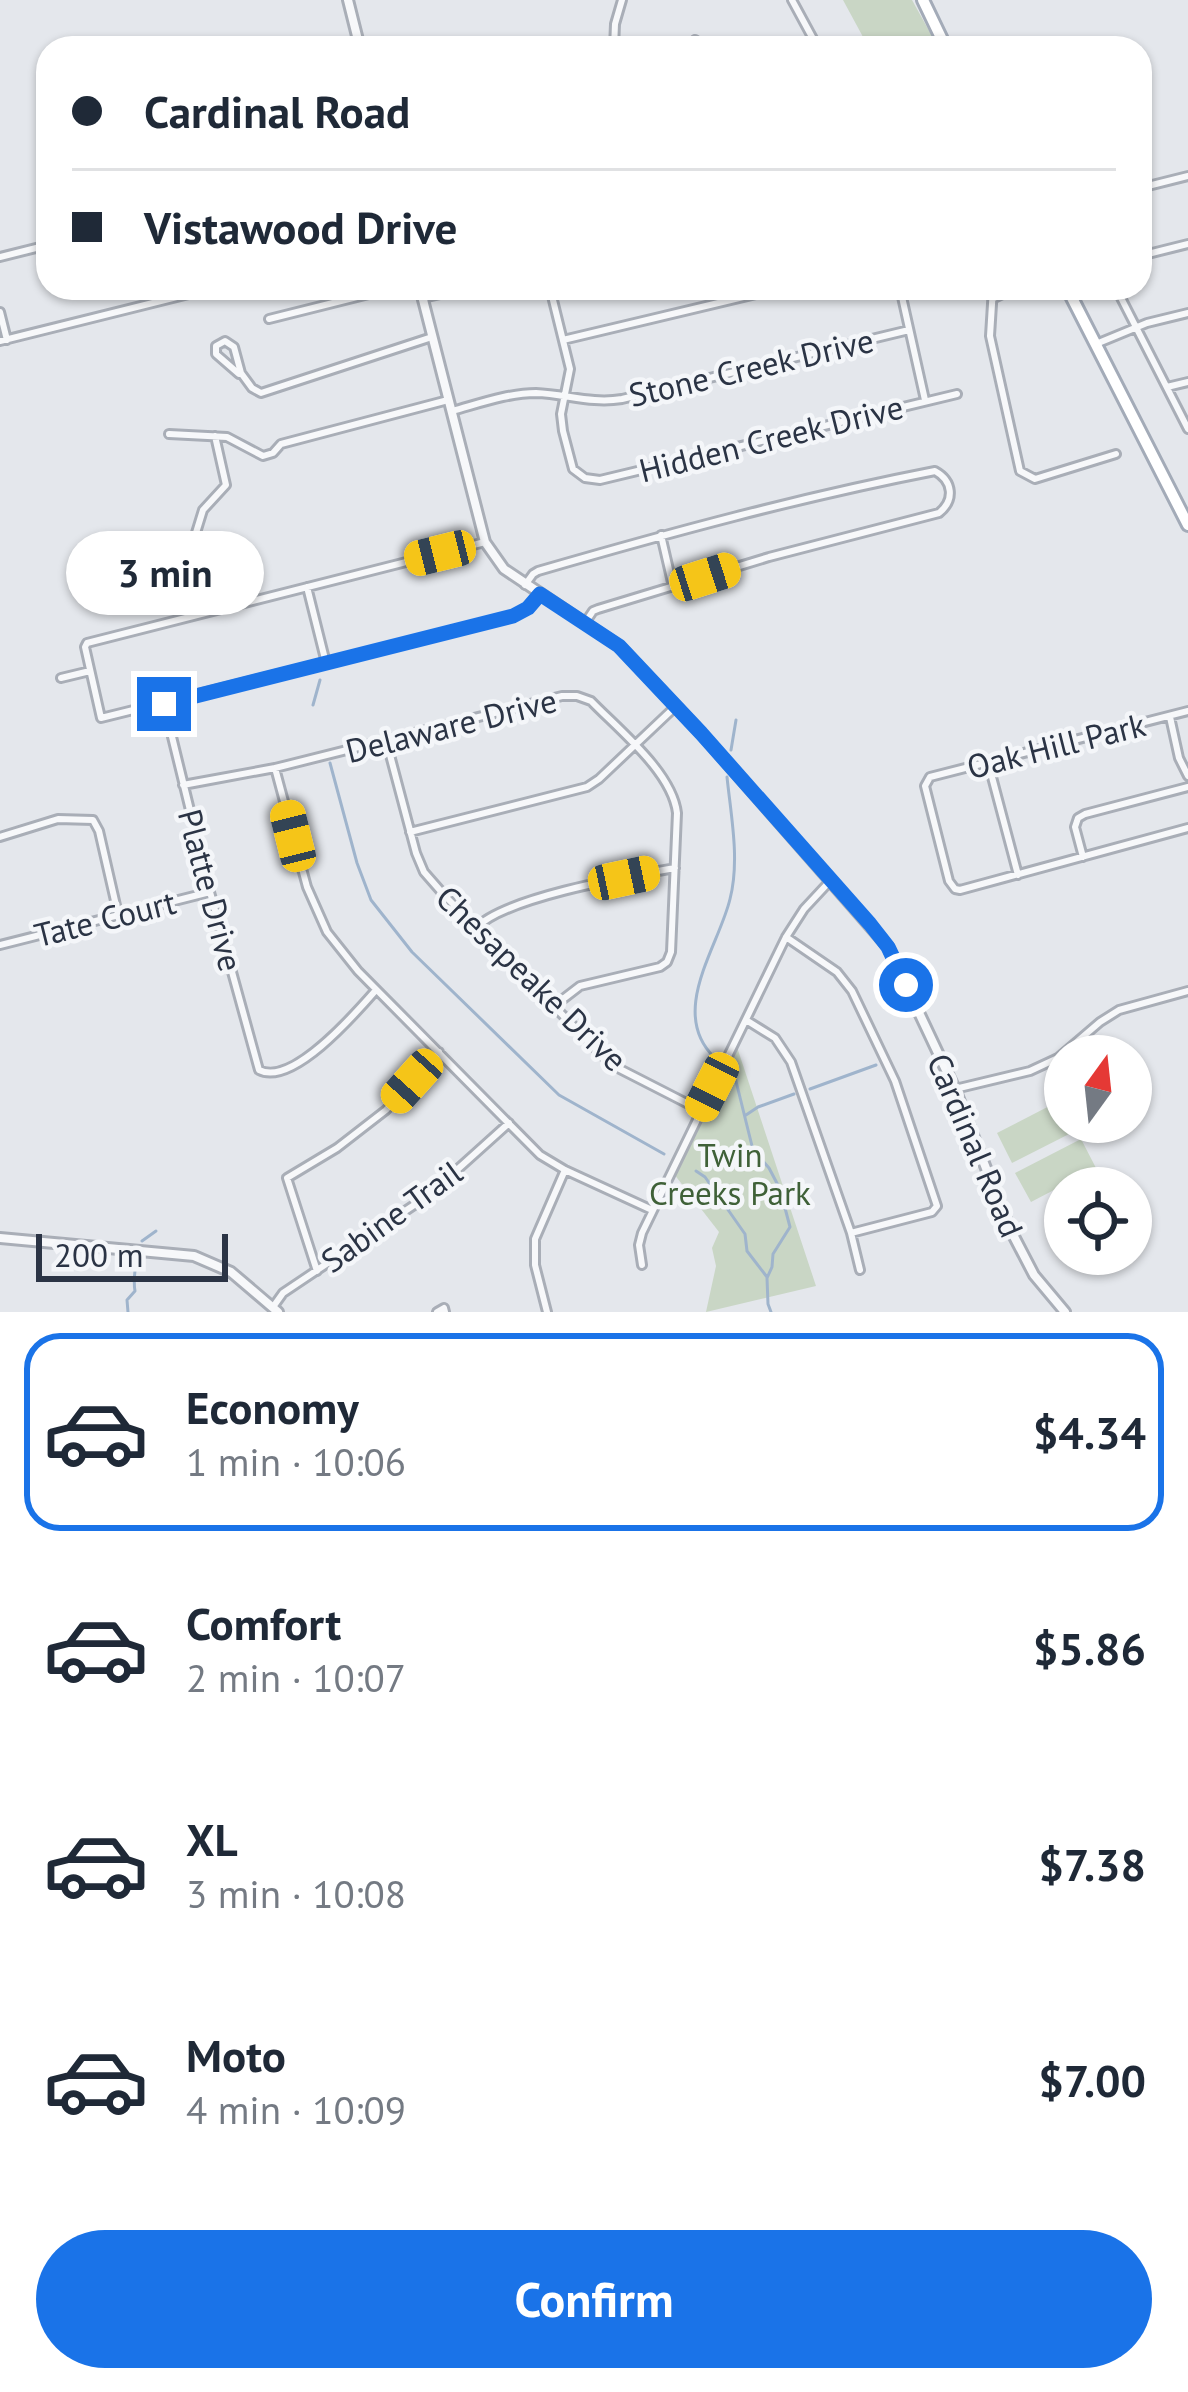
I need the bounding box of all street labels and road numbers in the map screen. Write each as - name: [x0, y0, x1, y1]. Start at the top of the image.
- street label: Stone Creek Drive: [624, 318, 878, 416]
- street label: Hidden Creek Drive: [635, 384, 907, 492]
- street label: Delaware Drive: [341, 678, 561, 772]
- street label: Oak Hill Park: [962, 702, 1150, 788]
- street label: Platte Drive: [169, 804, 253, 976]
- street label: Chesapeake Drive: [427, 876, 637, 1080]
- street label: Tate Court: [30, 880, 180, 956]
- street label: Cardinal Road: [918, 1047, 1034, 1243]
- street label: Sabine Trail: [312, 1150, 470, 1282]

